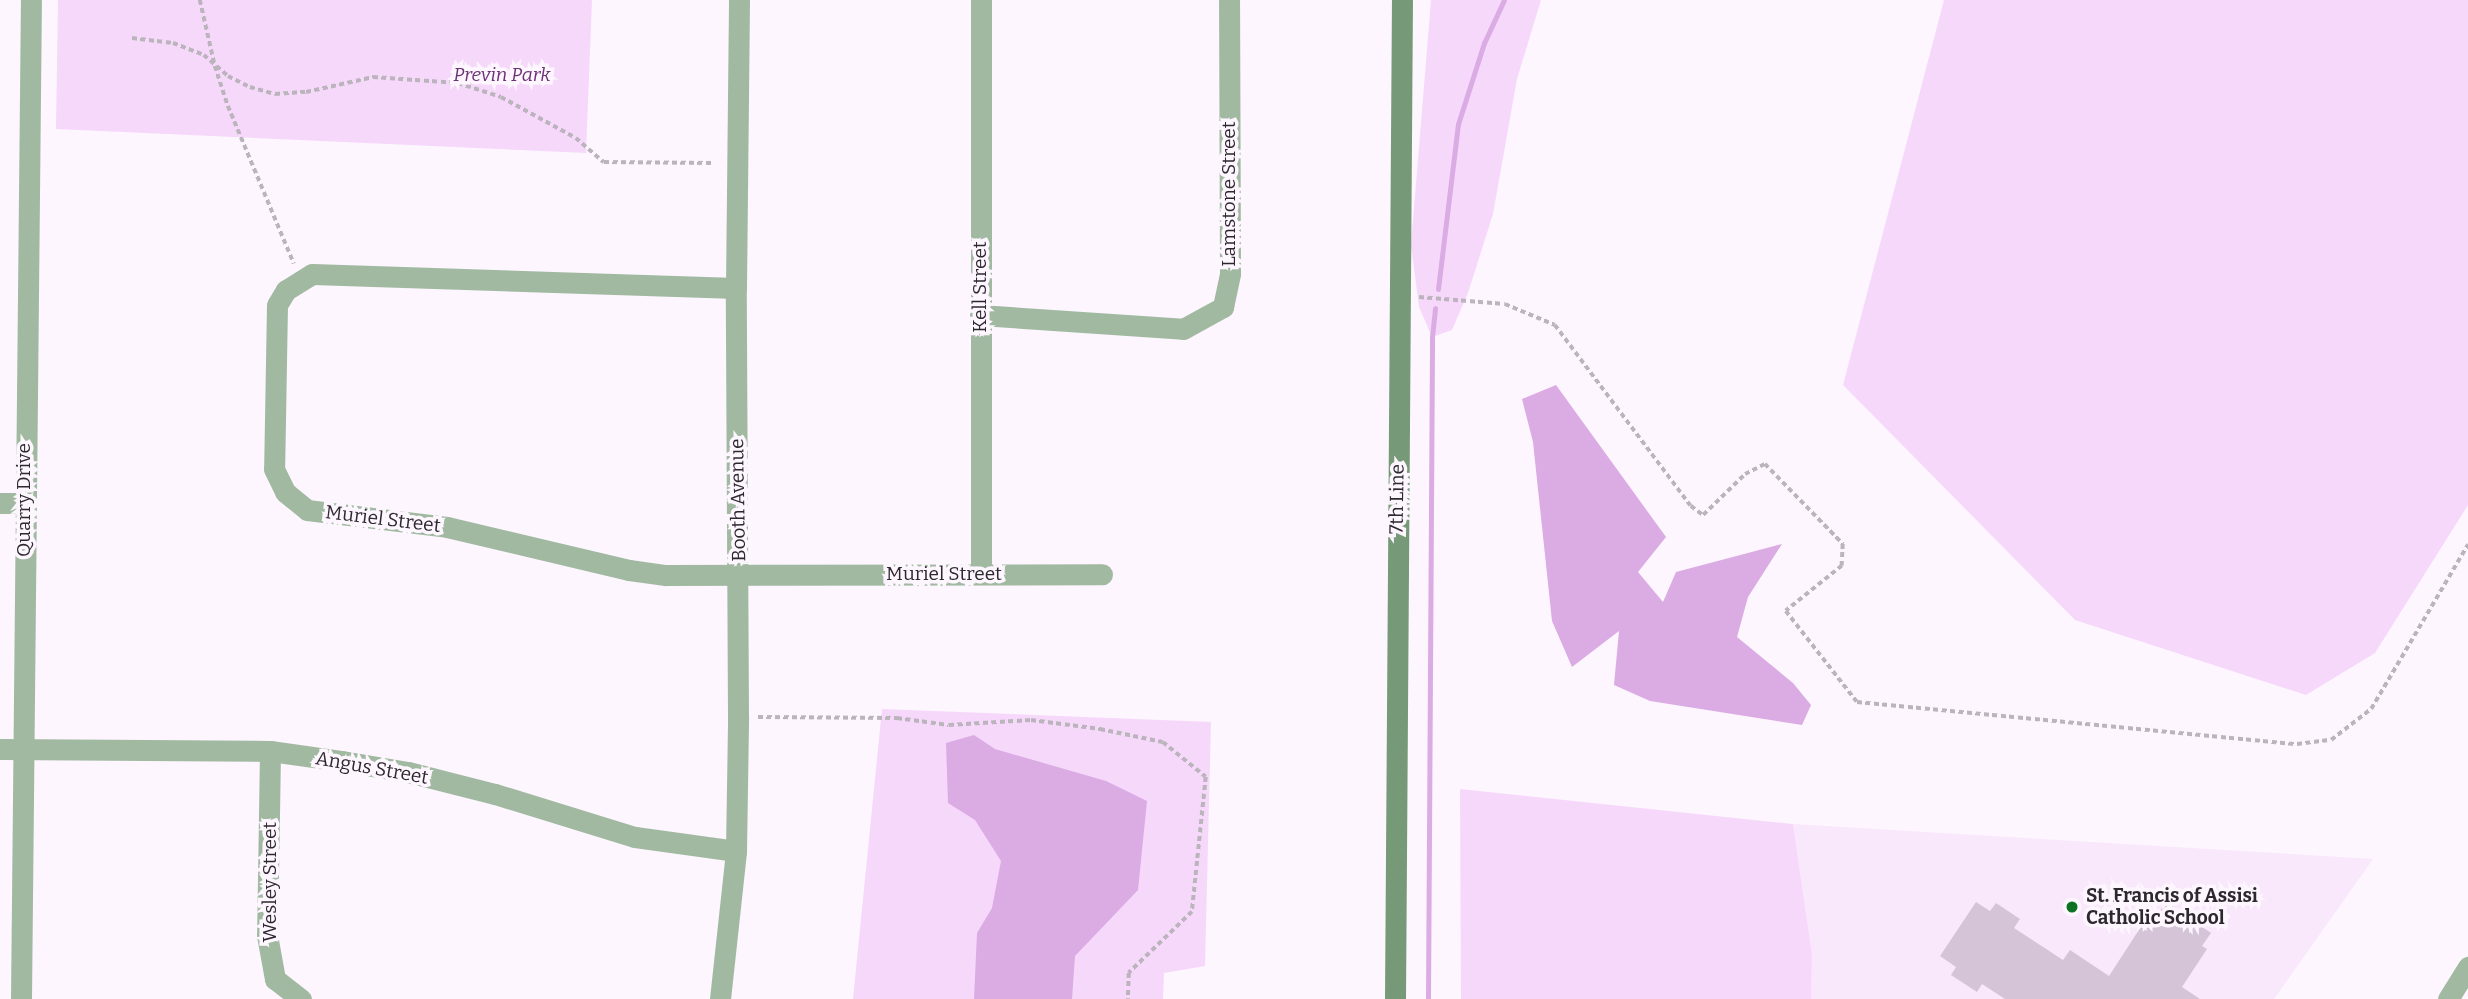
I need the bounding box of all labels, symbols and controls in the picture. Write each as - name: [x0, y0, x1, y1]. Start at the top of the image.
- park label: Previn Park: [453, 64, 551, 86]
- street label: Lamstone Street: [1218, 121, 1240, 267]
- street label: Kell Street: [969, 241, 991, 333]
- street label: Booth Avenue: [726, 438, 750, 562]
- street label: Quarry Drive: [13, 443, 35, 557]
- street label: 7th Line: [1385, 464, 1409, 534]
- street label: Muriel Street: [324, 501, 442, 537]
- street label: Muriel Street: [886, 563, 1002, 585]
- street label: Angus Street: [314, 747, 430, 789]
- street label: Wesley Street: [259, 822, 281, 942]
- place label: St. Francis of Assisi Catholic School: [2086, 885, 2258, 929]
- marker: St. Francis of Assisi Catholic School: [2064, 899, 2080, 915]

